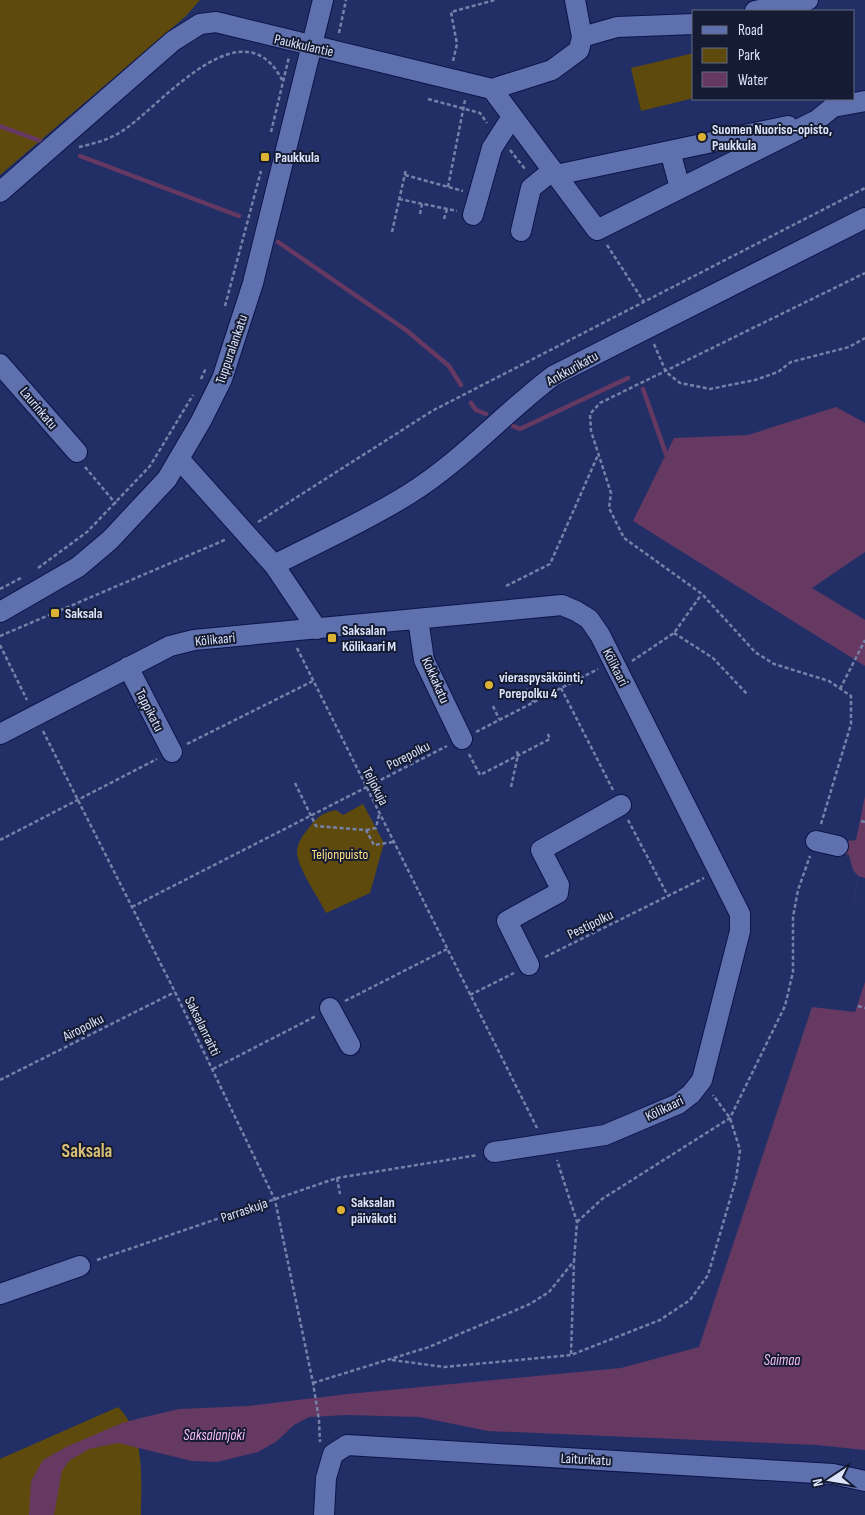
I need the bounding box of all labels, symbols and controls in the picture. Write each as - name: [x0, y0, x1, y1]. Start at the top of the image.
- legend: [692, 10, 855, 100]
- text: Road: [738, 21, 763, 40]
- street label: Paukkulantie: [273, 30, 335, 61]
- text: Park: [738, 46, 760, 65]
- text: Water: [738, 71, 769, 90]
- place label: Suomen Nuoriso-opisto, Paukkula: [712, 121, 832, 154]
- marker: Suomen Nuoriso-opisto, Paukkula: [696, 131, 708, 143]
- place label: Paukkula: [275, 149, 320, 166]
- marker: Paukkula: [259, 151, 271, 163]
- street label: Tuppuralankatu: [212, 312, 251, 386]
- street label: Ankkurikatu: [543, 347, 601, 390]
- street label: Laurinkatu: [16, 384, 61, 433]
- place label: Saksala: [65, 605, 103, 622]
- marker: Saksala: [49, 607, 61, 619]
- place label: Saksalan Kölikaari M: [342, 622, 396, 655]
- street label: Kölikaari: [194, 629, 236, 650]
- marker: Saksalan Kölikaari M: [326, 632, 338, 644]
- street label: Kölikaari: [599, 645, 632, 689]
- street label: Kokkakatu: [418, 654, 453, 706]
- place label: vieraspysäköinti, Porepolku 4: [499, 669, 583, 702]
- marker: vieraspysäköinti, Porepolku 4: [483, 679, 495, 691]
- street label: Tappikatu: [132, 686, 167, 734]
- street label: Porepolku: [384, 737, 433, 774]
- street label: Teljokuja: [359, 764, 392, 808]
- park label: Teljonpuisto: [312, 846, 369, 863]
- street label: Pestipolku: [565, 906, 616, 943]
- street label: Saksalanraitti: [181, 994, 224, 1059]
- street label: Airopolku: [59, 1010, 107, 1045]
- street label: Kölikaari: [642, 1092, 686, 1125]
- district label: Saksala: [62, 1140, 112, 1163]
- place label: Saksalan päiväkoti: [351, 1194, 396, 1227]
- street label: Parraskuja: [218, 1195, 270, 1226]
- marker: Saksalan päiväkoti: [335, 1204, 347, 1216]
- water label: Saimaa: [764, 1351, 800, 1370]
- water label: Saksalanjoki: [183, 1426, 246, 1445]
- street label: Laiturikatu: [560, 1450, 612, 1469]
- north arrow: [805, 1455, 855, 1505]
- text: N: [809, 1477, 827, 1488]

